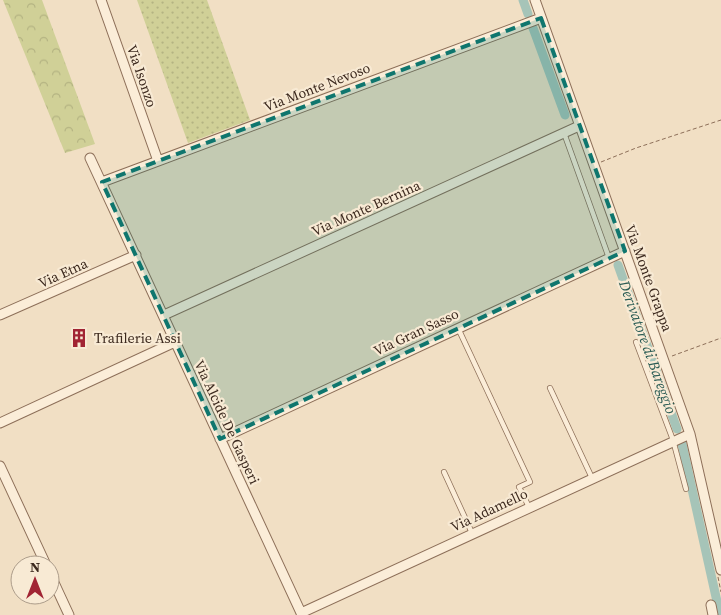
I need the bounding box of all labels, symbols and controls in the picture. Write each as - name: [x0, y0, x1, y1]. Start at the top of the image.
- street label: Via Isonzo: [122, 42, 162, 110]
- street label: Via Monte Nevoso: [261, 57, 373, 116]
- street label: Via Monte Bernina: [308, 175, 424, 241]
- street label: Via Monte Grappa: [620, 222, 678, 335]
- street label: Via Etna: [35, 253, 92, 293]
- water label: Derivatore di Bareggio: [614, 276, 682, 417]
- street label: Via Gran Sasso: [370, 303, 462, 360]
- building icon: Trafilerie Assi: [68, 327, 90, 349]
- place label: Trafilerie Assi: [94, 328, 181, 348]
- street label: Via Alcide De Gasperi: [189, 357, 265, 487]
- street label: Via Adamello: [447, 483, 531, 537]
- north arrow: [10, 555, 60, 605]
- text: N: [30, 557, 40, 577]

